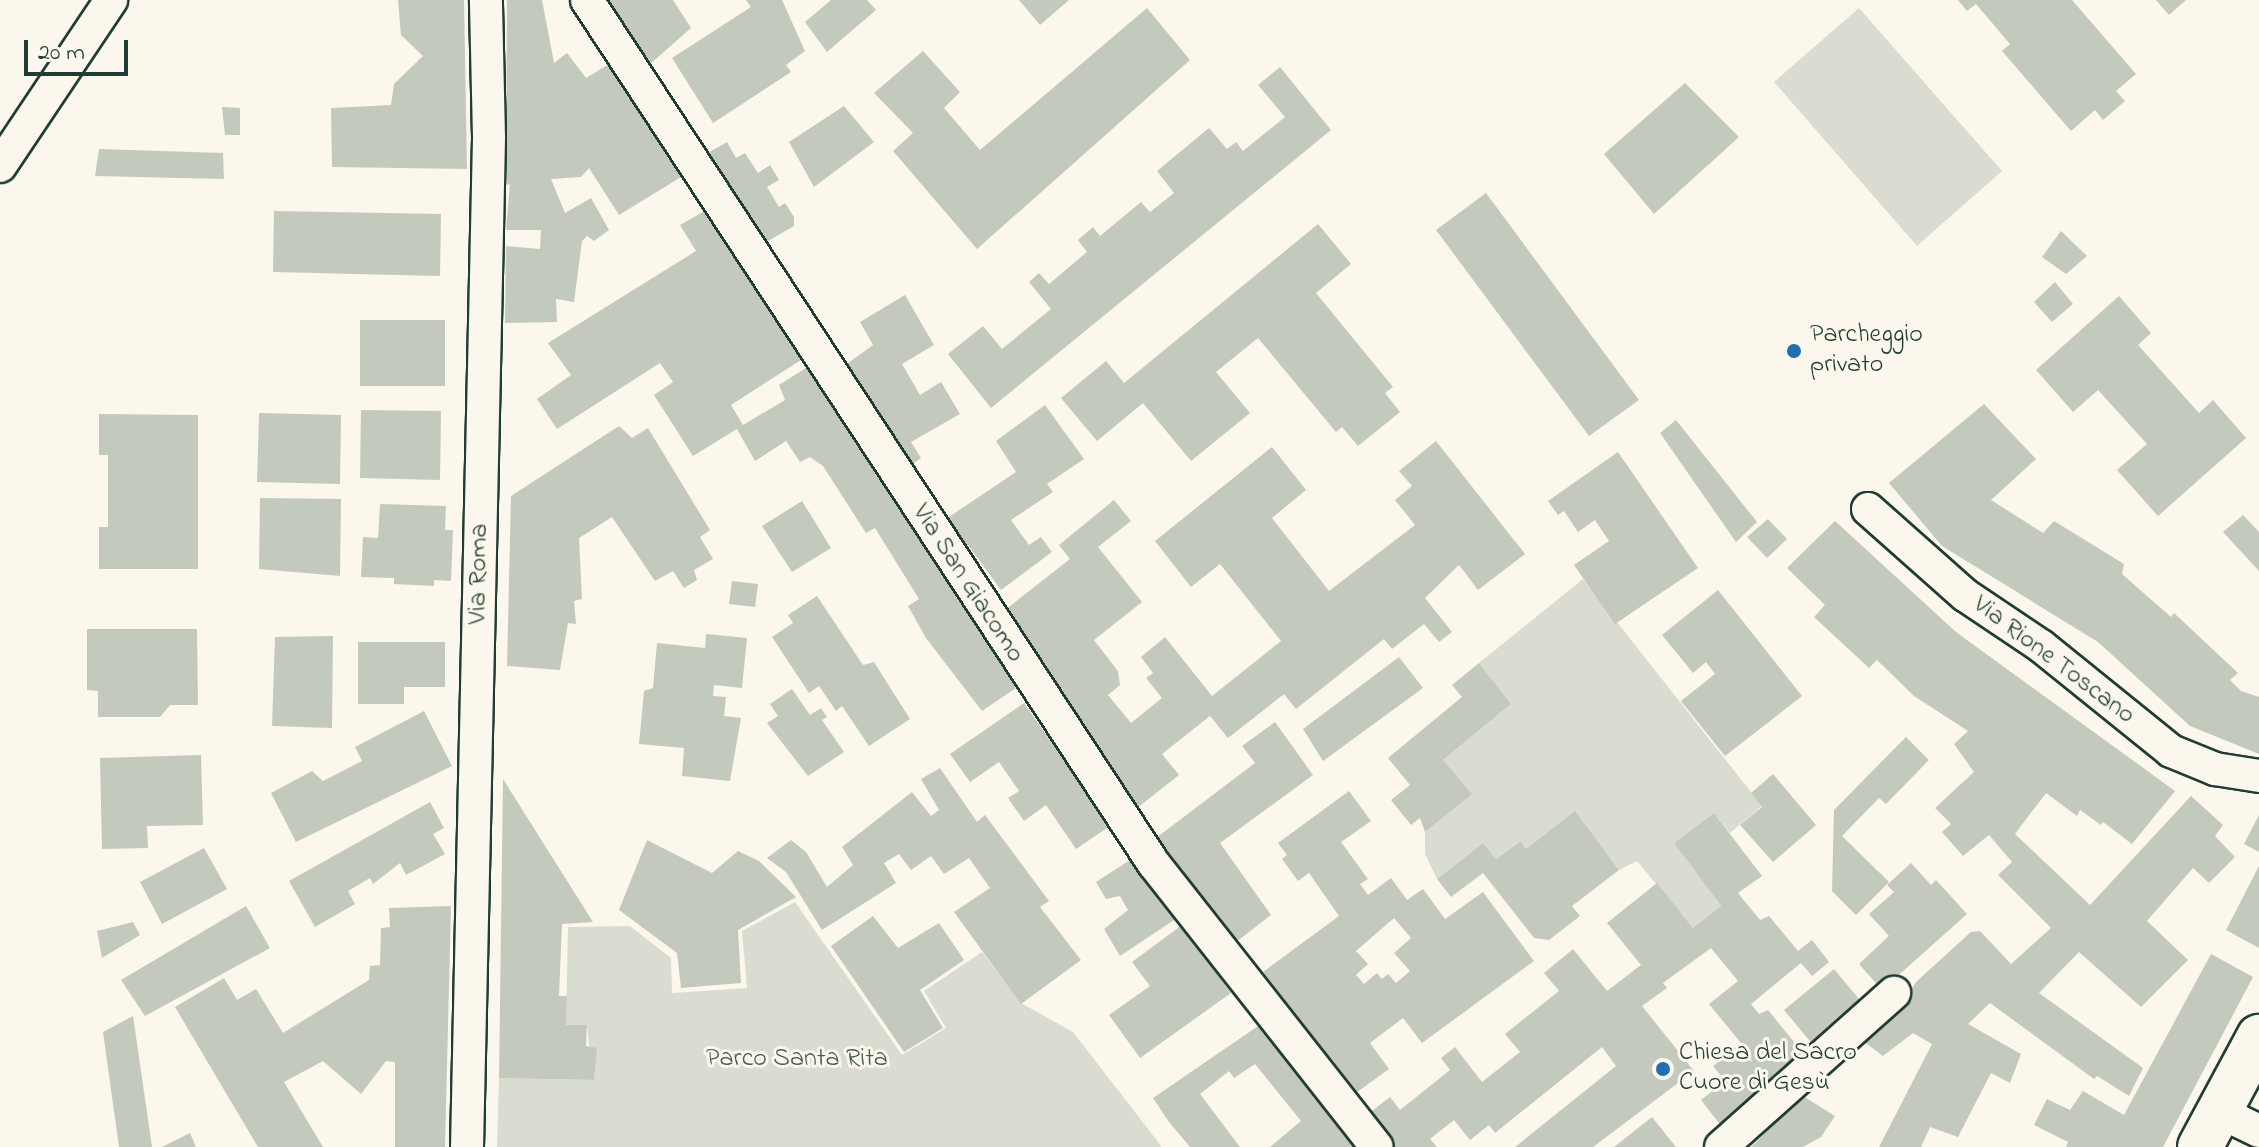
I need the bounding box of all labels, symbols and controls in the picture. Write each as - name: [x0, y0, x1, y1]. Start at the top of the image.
- scale bar: [28, 24, 132, 74]
- text: 20 m: [38, 36, 85, 71]
- place label: Parcheggio privato: [1810, 320, 1923, 382]
- marker: Parcheggio privato: [1785, 342, 1803, 360]
- street label: Via San Giacomo: [904, 499, 1030, 669]
- street label: Via Roma: [464, 523, 496, 625]
- street label: Via Rione Toscano: [1966, 590, 2140, 732]
- place label: Chiesa del Sacro Cuore di Gesù: [1679, 1038, 1857, 1100]
- park label: Parco Santa Rita: [706, 1044, 888, 1076]
- marker: Chiesa del Sacro Cuore di Gesù: [1654, 1060, 1672, 1078]

